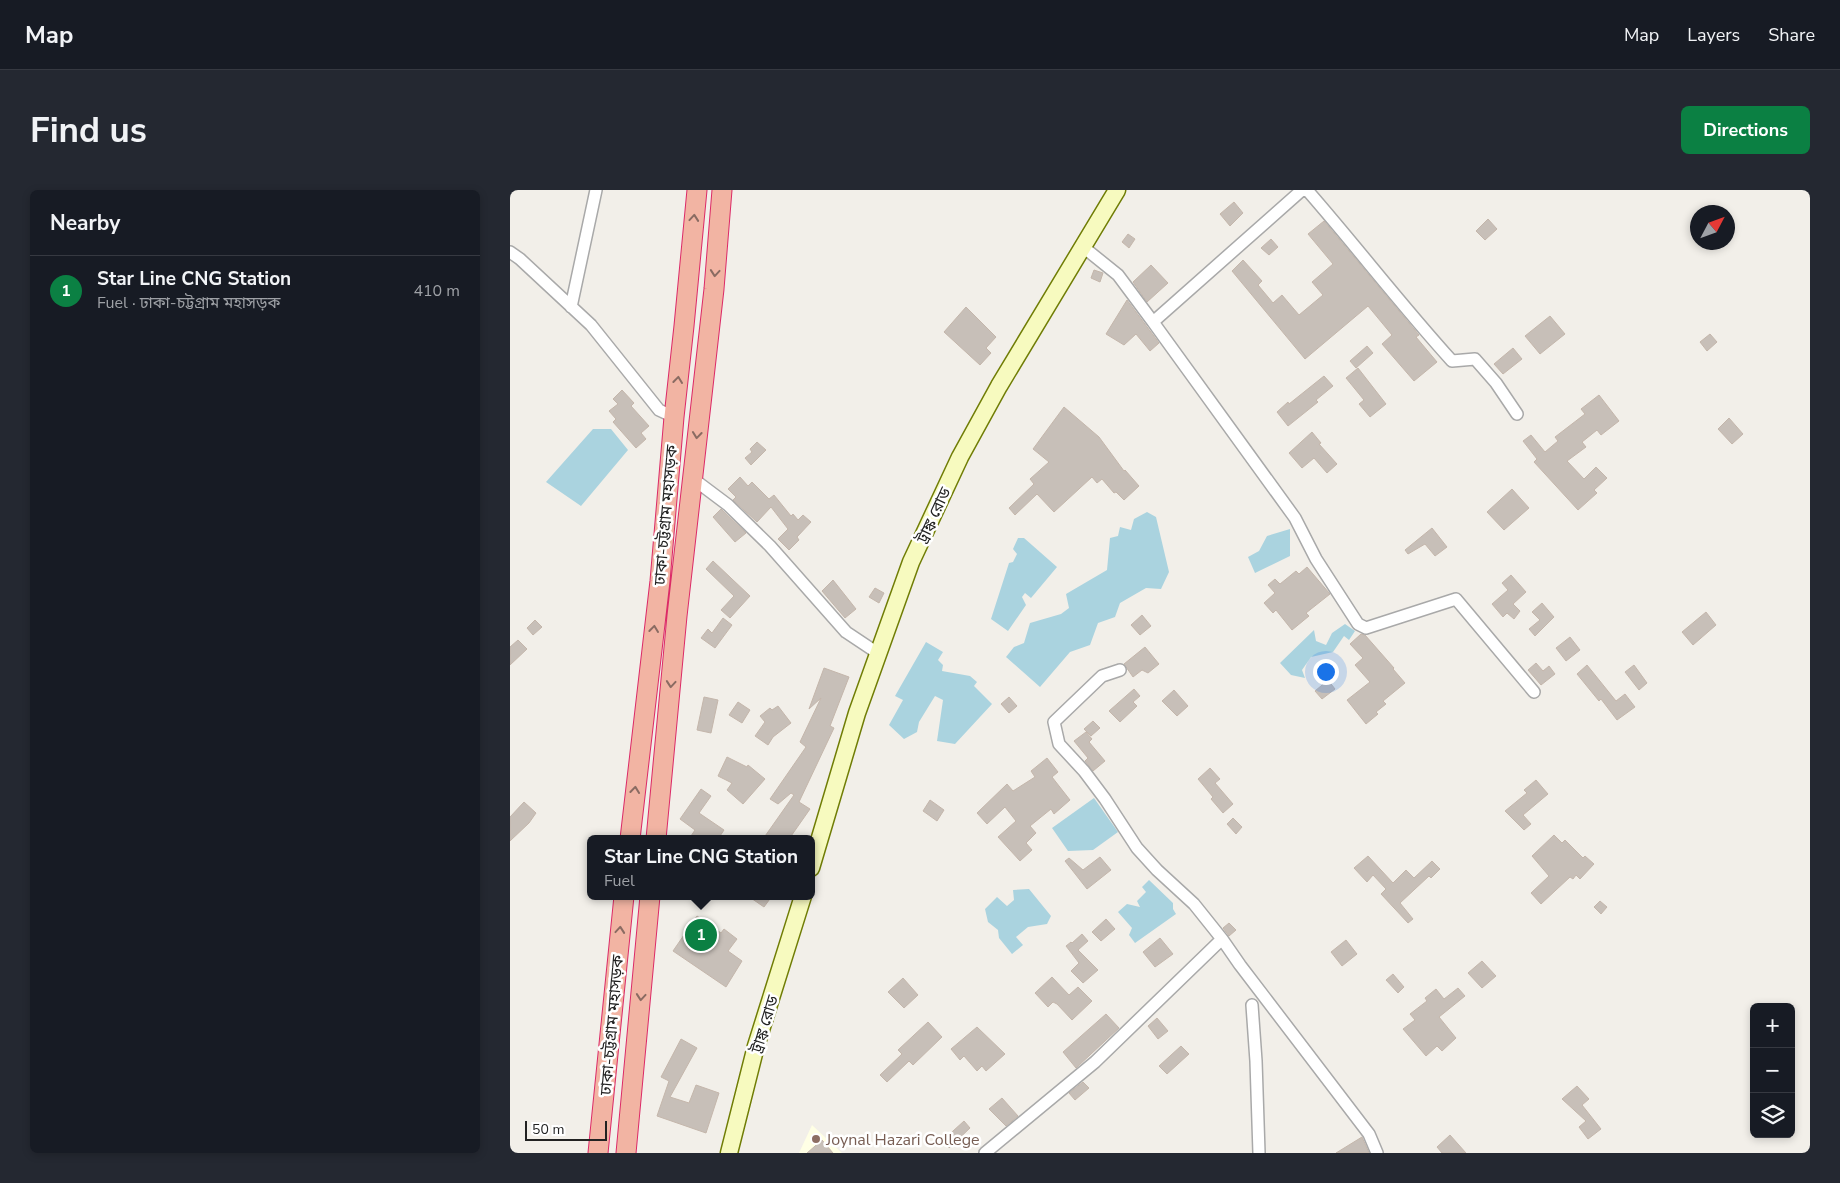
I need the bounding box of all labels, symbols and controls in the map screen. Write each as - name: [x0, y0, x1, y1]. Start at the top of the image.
- text: Map: [25, 19, 73, 51]
- text: Map: [1624, 23, 1659, 47]
- text: Layers: [1687, 23, 1740, 47]
- text: Share: [1768, 23, 1815, 47]
- button: Directions: [1681, 106, 1810, 154]
- text: Find us: [30, 107, 147, 154]
- north arrow: [1690, 205, 1735, 250]
- text: Nearby: [50, 209, 120, 237]
- one-way arrow: [688, 214, 699, 222]
- text: Star Line CNG Station: [97, 266, 291, 292]
- one-way arrow: [709, 270, 720, 278]
- text: 1: [61, 280, 71, 302]
- text: 410 m: [413, 280, 460, 302]
- text: Fuel · ঢাকা-চট্টগ্রাম মহাসড়ক: [97, 292, 280, 314]
- one-way arrow: [672, 376, 683, 384]
- one-way arrow: [692, 431, 703, 439]
- street label: ঢাকা-চট্টগ্রাম মহাসড়ক: [649, 443, 683, 587]
- street label: ট্রাঙ্ক রোড: [911, 483, 957, 548]
- one-way arrow: [648, 625, 659, 633]
- your location: [1313, 659, 1339, 685]
- one-way arrow: [666, 680, 677, 688]
- one-way arrow: [629, 786, 640, 794]
- popup: [587, 835, 815, 900]
- text: Star Line CNG Station: [604, 844, 798, 870]
- text: Fuel: [604, 870, 635, 892]
- pin: 1: [685, 916, 717, 954]
- one-way arrow: [614, 926, 625, 934]
- street label: ঢাকা-চট্টগ্রাম মহাসড়ক: [595, 953, 629, 1097]
- street label: ট্রাঙ্ক রোড: [745, 992, 784, 1057]
- one-way arrow: [636, 993, 647, 1001]
- map controls: [1750, 1003, 1795, 1138]
- button: +: [1750, 1003, 1795, 1048]
- button: −: [1750, 1048, 1795, 1093]
- button: layers: [1750, 1093, 1795, 1138]
- scale bar: [525, 1118, 608, 1141]
- text: 50 m: [532, 1120, 564, 1139]
- place label: Joynal Hazari College: [825, 1129, 980, 1151]
- marker: Joynal Hazari College: [810, 1133, 822, 1145]

